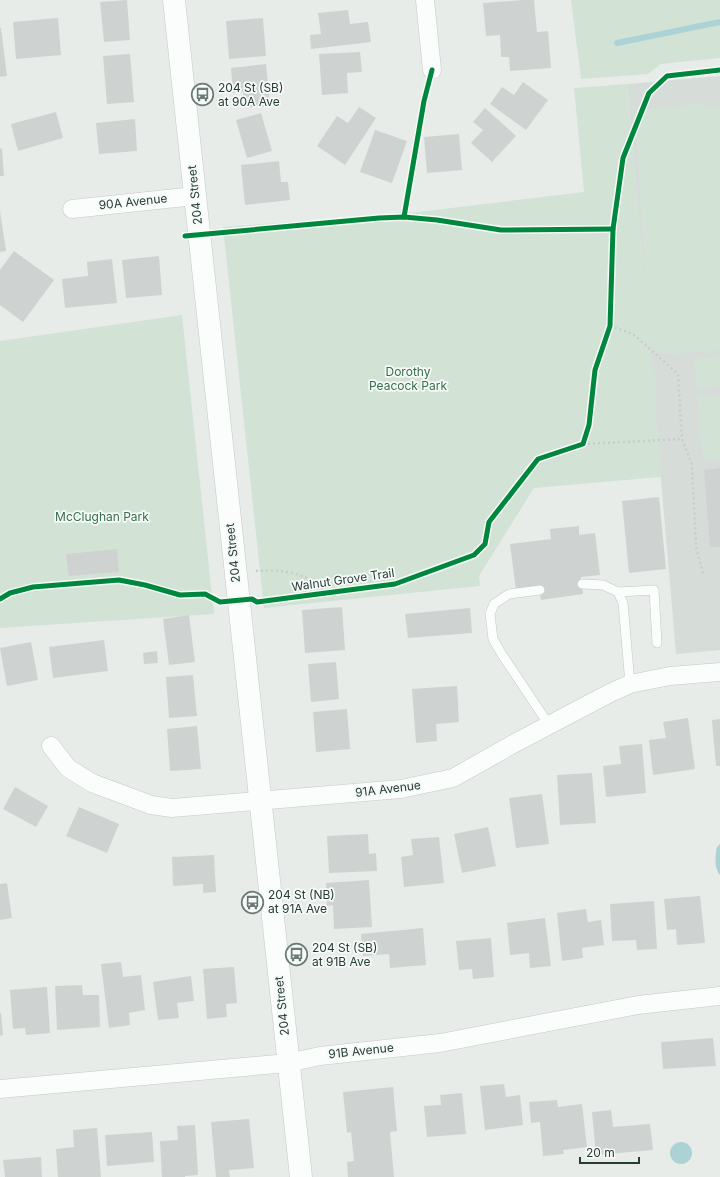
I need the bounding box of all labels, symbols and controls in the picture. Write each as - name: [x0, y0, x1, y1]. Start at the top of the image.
- place label: 204 St (SB) at 90A Ave: [218, 80, 283, 109]
- bus stop icon: 204 St (SB) at 90A Ave: [189, 82, 215, 108]
- street label: 204 Street: [184, 164, 205, 226]
- street label: 90A Avenue: [98, 190, 168, 213]
- park label: Dorothy Peacock Park: [369, 364, 447, 393]
- park label: McClughan Park: [55, 509, 149, 524]
- street label: 204 Street: [222, 522, 243, 584]
- street label: Walnut Grove Trail: [291, 565, 395, 594]
- street label: 91A Avenue: [354, 777, 422, 800]
- place label: 204 St (NB) at 91A Ave: [268, 887, 335, 916]
- bus stop icon: 204 St (NB) at 91A Ave: [240, 889, 266, 915]
- place label: 204 St (SB) at 91B Ave: [312, 940, 377, 969]
- bus stop icon: 204 St (SB) at 91B Ave: [283, 942, 309, 968]
- street label: 204 Street: [271, 975, 292, 1037]
- street label: 91B Avenue: [327, 1040, 394, 1061]
- scale bar: [580, 1139, 639, 1165]
- text: 20 m: [586, 1145, 615, 1160]

